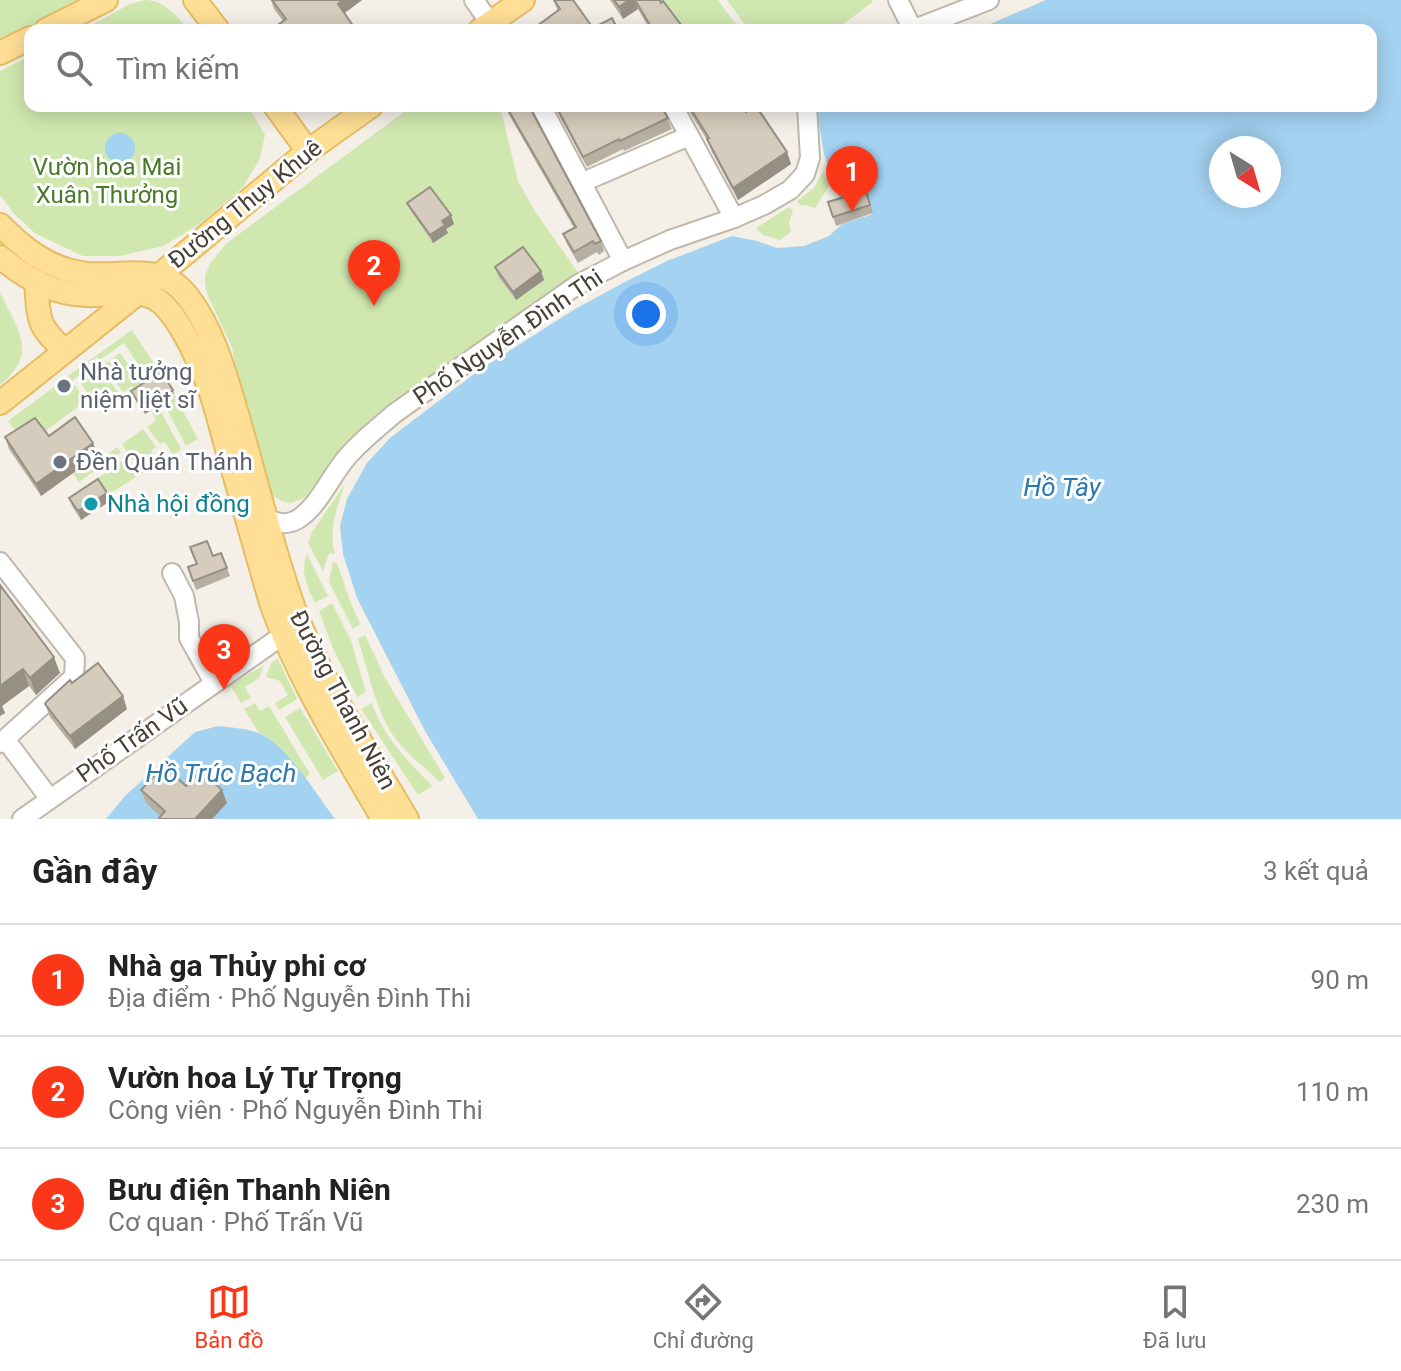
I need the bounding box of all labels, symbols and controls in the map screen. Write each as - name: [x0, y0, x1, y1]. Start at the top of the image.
- search box: [24, 24, 1377, 112]
- icon: search: [52, 46, 96, 90]
- text: Tìm kiếm: [116, 51, 240, 86]
- street label: Đường Thụy Khuê: [163, 134, 327, 274]
- north arrow: [1209, 136, 1281, 208]
- pin: 1: [826, 146, 878, 212]
- park label: Vườn hoa Mai Xuân Thưởng: [33, 153, 181, 209]
- pin: 2: [348, 240, 400, 306]
- street label: Phố Nguyễn Đình Thi: [408, 263, 608, 411]
- your location: [626, 294, 666, 334]
- place label: Nhà tưởng niệm liệt sĩ: [80, 358, 197, 414]
- marker: Nhà tưởng niệm liệt sĩ: [55, 377, 73, 395]
- place label: Đền Quán Thánh: [76, 448, 253, 476]
- marker: Đền Quán Thánh: [51, 453, 69, 471]
- water label: Hồ Tây: [1023, 472, 1102, 502]
- place label: Nhà hội đồng: [107, 490, 250, 518]
- marker: Nhà hội đồng: [82, 495, 100, 513]
- street label: Đường Thanh Niên: [284, 606, 402, 794]
- pin: 3: [198, 624, 250, 690]
- street label: Phố Trấn Vũ: [71, 692, 193, 788]
- water label: Hồ Trúc Bạch: [146, 758, 296, 788]
- text: Gần đây: [32, 851, 157, 891]
- text: 3 kết quả: [1263, 856, 1369, 886]
- text: Nhà ga Thủy phi cơ: [108, 948, 366, 983]
- text: 1: [51, 965, 65, 995]
- text: 90 m: [1311, 965, 1369, 995]
- text: Địa điểm · Phố Nguyễn Đình Thi: [108, 983, 471, 1013]
- text: Vườn hoa Lý Tự Trọng: [108, 1060, 402, 1095]
- text: 2: [51, 1077, 65, 1107]
- text: 110 m: [1296, 1077, 1369, 1107]
- text: Công viên · Phố Nguyễn Đình Thi: [108, 1095, 483, 1125]
- text: Bưu điện Thanh Niên: [108, 1172, 391, 1207]
- text: 3: [51, 1189, 65, 1219]
- text: 230 m: [1296, 1189, 1369, 1219]
- text: Cơ quan · Phố Trấn Vũ: [108, 1207, 363, 1237]
- tab: Bản đồ: [195, 1280, 264, 1353]
- tab: Chỉ đường: [653, 1280, 754, 1353]
- tab: Đã lưu: [1143, 1280, 1206, 1353]

